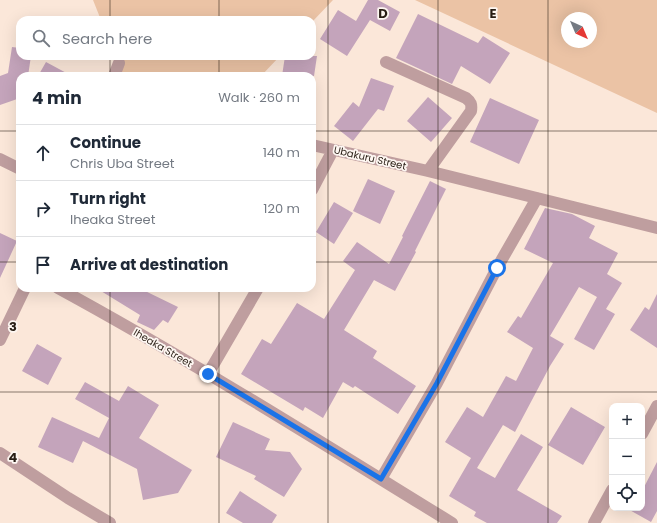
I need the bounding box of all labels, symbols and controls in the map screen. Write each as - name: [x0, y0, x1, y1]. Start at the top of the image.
- text: D: [378, 4, 388, 23]
- text: E: [489, 4, 497, 23]
- north arrow: [561, 12, 597, 48]
- search box: [16, 16, 316, 60]
- icon: search: [30, 27, 52, 49]
- text: Search here: [62, 28, 152, 49]
- text: 4 min: [32, 86, 82, 110]
- text: Walk · 260 m: [218, 88, 300, 107]
- text: Continue: [70, 132, 141, 153]
- icon: ahead: [32, 142, 54, 164]
- street label: Ubakuru Street: [332, 142, 408, 174]
- text: 140 m: [263, 143, 300, 162]
- text: Chris Uba Street: [70, 154, 175, 173]
- text: Turn right: [70, 188, 146, 209]
- icon: right: [32, 198, 54, 220]
- text: 120 m: [263, 199, 300, 218]
- text: Iheaka Street: [70, 210, 155, 229]
- icon: arrive: [32, 254, 54, 276]
- text: Arrive at destination: [70, 254, 228, 275]
- route start: [488, 259, 506, 277]
- text: 3: [9, 317, 17, 336]
- street label: Iheaka Street: [131, 325, 195, 371]
- route end: [199, 365, 217, 383]
- map controls: [609, 403, 645, 511]
- button: +: [609, 403, 645, 439]
- button: −: [609, 439, 645, 475]
- text: 4: [9, 448, 18, 467]
- button: locate: [609, 475, 645, 511]

